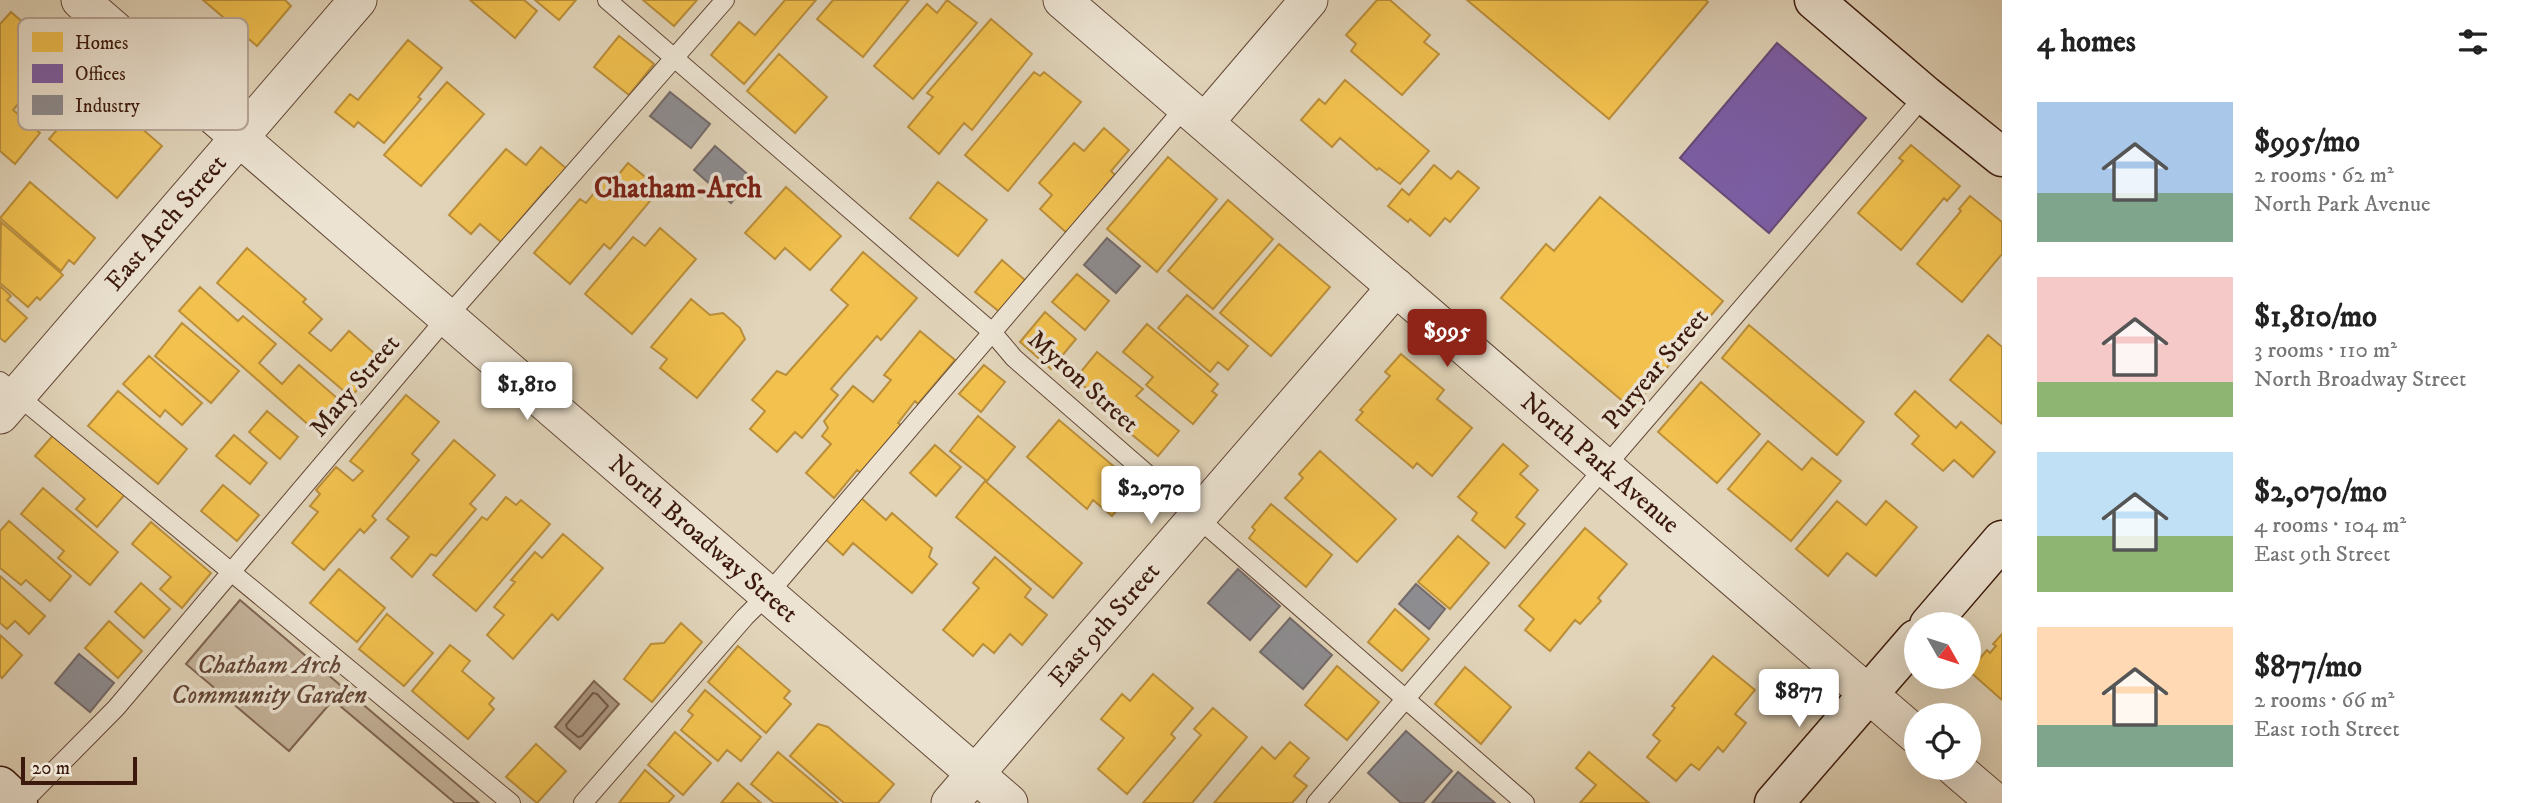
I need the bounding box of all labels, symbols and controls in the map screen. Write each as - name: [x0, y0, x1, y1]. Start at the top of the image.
- legend: [18, 18, 248, 130]
- icon: filters: [2454, 23, 2492, 61]
- text: 4 homes: [2037, 24, 2136, 61]
- text: Homes: [75, 32, 128, 55]
- text: Offices: [75, 63, 126, 86]
- text: Industry: [75, 95, 141, 118]
- text: $995/mo: [2254, 124, 2360, 161]
- icon: home: [2093, 130, 2177, 214]
- street label: East Arch Street: [98, 147, 234, 298]
- text: 2 rooms · 62 m²: [2254, 161, 2394, 190]
- district label: Chatham-Arch: [594, 171, 762, 206]
- text: North Park Avenue: [2254, 190, 2431, 219]
- text: $1,810/mo: [2254, 299, 2377, 336]
- street label: Puryear Street: [1596, 302, 1716, 436]
- icon: home: [2093, 305, 2177, 389]
- pin: $995: [1406, 310, 1488, 369]
- text: $995: [1424, 317, 1470, 346]
- street label: Myron Street: [1020, 323, 1146, 441]
- street label: Mary Street: [303, 328, 407, 444]
- text: 3 rooms · 110 m²: [2254, 336, 2397, 365]
- pin: $1,810: [470, 362, 584, 422]
- text: North Broadway Street: [2254, 365, 2466, 394]
- text: $1,810: [497, 370, 557, 399]
- street label: North Park Avenue: [1514, 385, 1687, 541]
- street label: North Broadway Street: [602, 448, 805, 630]
- pin: $2,070: [1094, 466, 1208, 526]
- text: $2,070: [1117, 474, 1185, 503]
- text: $2,070/mo: [2254, 474, 2387, 511]
- icon: home: [2093, 480, 2177, 564]
- text: 4 rooms · 104 m²: [2254, 511, 2406, 540]
- text: East 9th Street: [2254, 540, 2390, 569]
- street label: East 9th Street: [1041, 555, 1167, 694]
- north arrow: [1904, 612, 1981, 690]
- map controls: [1904, 612, 1981, 780]
- park label: Chatham Arch Community Garden: [171, 649, 367, 712]
- text: $877/mo: [2254, 649, 2362, 686]
- icon: home: [2093, 655, 2177, 739]
- pin: $877: [1758, 670, 1840, 729]
- text: $877: [1775, 677, 1823, 706]
- text: 2 rooms · 66 m²: [2254, 686, 2394, 715]
- button: locate: [1904, 703, 1981, 780]
- text: East 10th Street: [2254, 715, 2400, 744]
- scale bar: [21, 754, 136, 786]
- text: 20 m: [32, 757, 70, 780]

